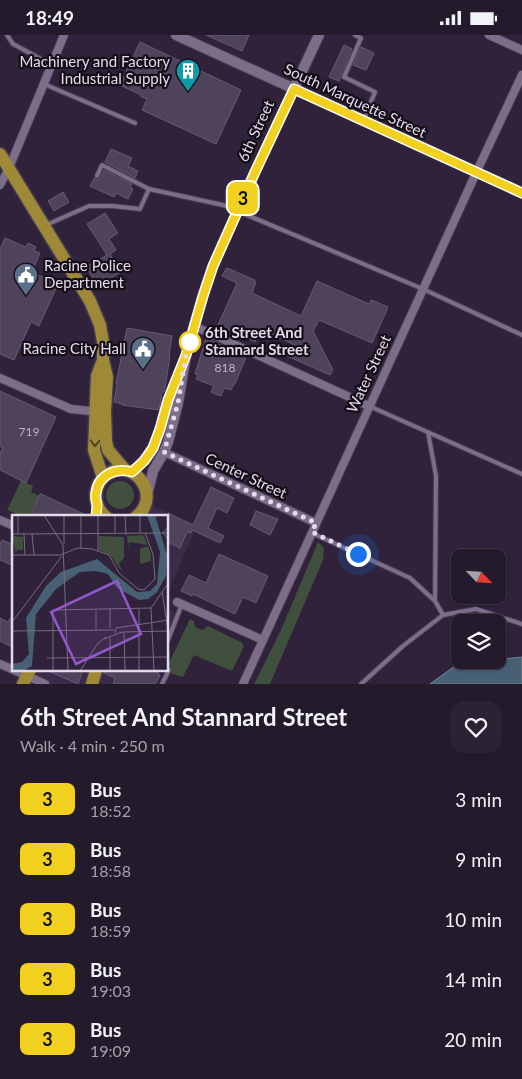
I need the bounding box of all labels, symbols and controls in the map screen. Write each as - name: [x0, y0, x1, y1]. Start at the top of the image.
- text: 18:49: [25, 6, 74, 29]
- place label: Machinery and Factory Industrial Supply: [20, 52, 170, 87]
- building icon: Machinery and Factory Industrial Supply: [175, 58, 201, 92]
- street label: South Marquette Street: [281, 59, 430, 141]
- street label: 6th Street: [233, 96, 277, 164]
- line badge: 3: [227, 182, 259, 214]
- text: 3: [238, 187, 248, 209]
- place label: Racine Police Department: [44, 256, 131, 291]
- public building icon: Racine Police Department: [13, 262, 39, 296]
- place label: 6th Street And Stannard Street: [205, 323, 309, 358]
- marker: 6th Street And Stannard Street: [179, 331, 201, 353]
- street label: Water Street: [342, 331, 394, 415]
- public building icon: Racine City Hall: [130, 336, 156, 370]
- place label: Racine City Hall: [22, 339, 126, 357]
- house number: 818: [215, 360, 235, 375]
- house number: 719: [19, 424, 39, 439]
- one-way arrow: [90, 440, 100, 447]
- street label: Center Street: [203, 448, 291, 502]
- inset map: [12, 515, 169, 671]
- your location: [346, 542, 371, 567]
- north arrow: [451, 549, 506, 604]
- map controls: [451, 549, 506, 669]
- button: layers: [451, 614, 506, 669]
- button: heart: [450, 701, 502, 753]
- text: 6th Street And Stannard Street: [20, 702, 347, 731]
- text: Walk · 4 min · 250 m: [20, 736, 165, 755]
- text: Bus: [90, 778, 121, 801]
- text: 3: [42, 788, 53, 810]
- text: 3 min: [455, 788, 502, 811]
- text: 18:52: [90, 801, 131, 820]
- text: Bus: [90, 838, 121, 861]
- text: 3: [42, 848, 53, 870]
- text: 9 min: [455, 848, 502, 871]
- text: 18:58: [90, 861, 131, 880]
- text: Bus: [90, 898, 121, 921]
- text: 3: [42, 908, 53, 930]
- text: 10 min: [444, 908, 502, 931]
- text: 18:59: [90, 921, 131, 940]
- text: Bus: [90, 958, 121, 981]
- text: 3: [42, 968, 53, 990]
- text: 14 min: [444, 968, 502, 991]
- text: 19:03: [90, 981, 131, 1000]
- text: Bus: [90, 1018, 121, 1041]
- text: 3: [42, 1028, 53, 1050]
- text: 20 min: [444, 1028, 502, 1051]
- text: 19:09: [90, 1041, 131, 1060]

